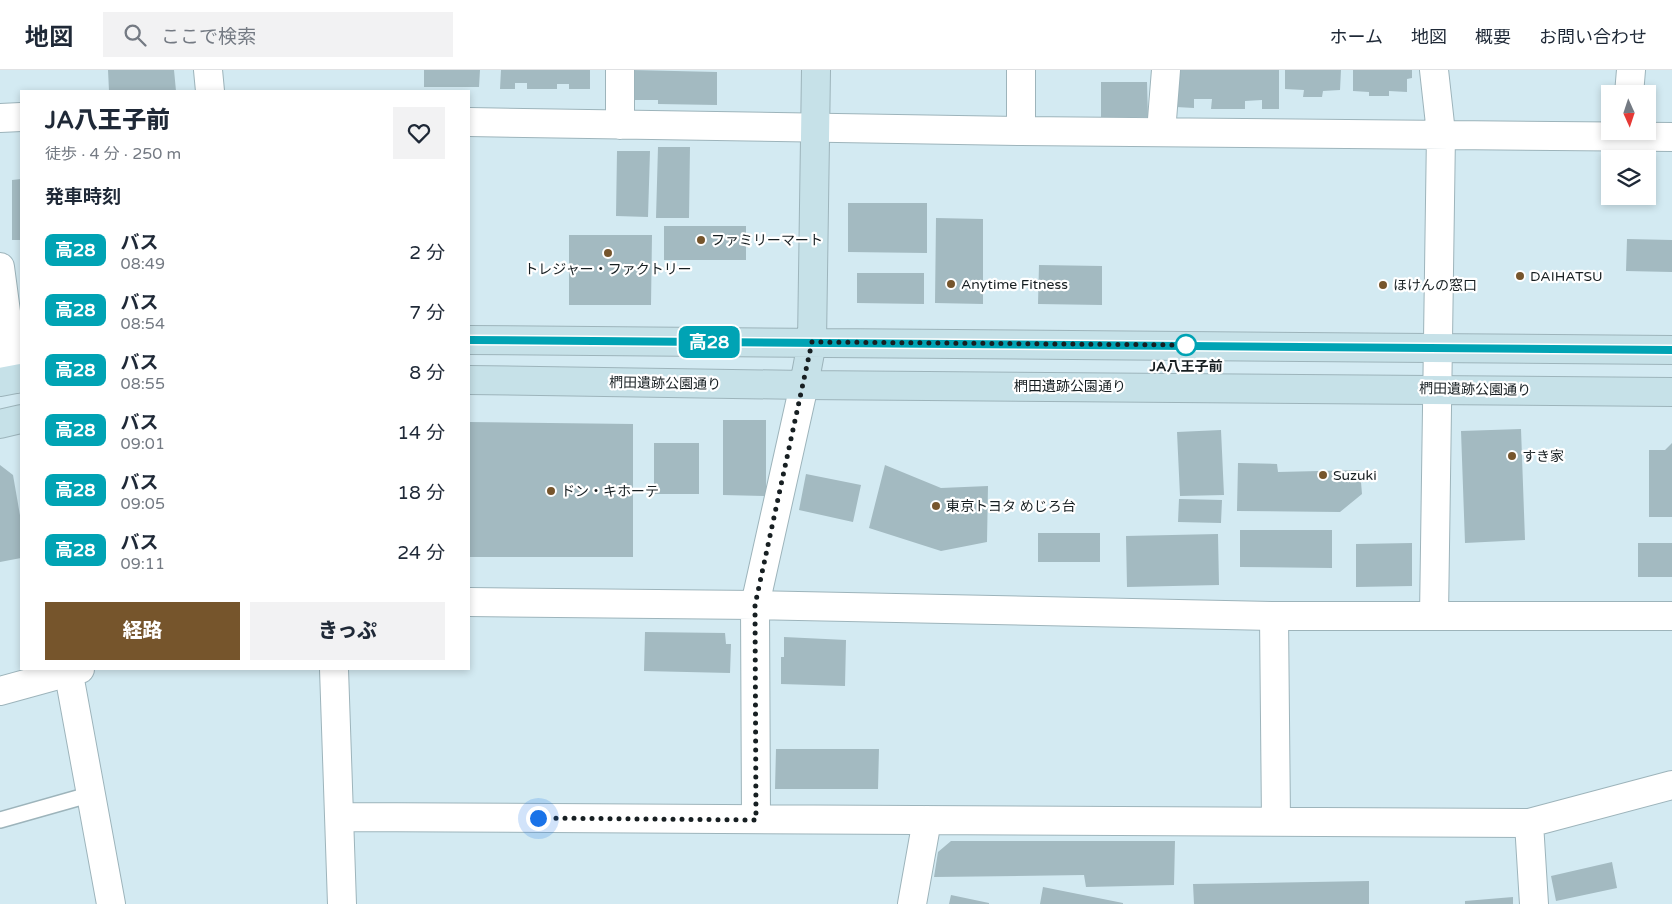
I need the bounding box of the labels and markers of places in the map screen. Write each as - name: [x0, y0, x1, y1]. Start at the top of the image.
- place label: ファミリーマート: [711, 232, 823, 249]
- marker: ファミリーマート: [695, 234, 707, 246]
- marker: トレジャー・ファクトリー: [602, 247, 614, 259]
- place label: トレジャー・ファクトリー: [524, 261, 692, 278]
- place label: DAIHATSU: [1530, 268, 1603, 285]
- marker: DAIHATSU: [1514, 270, 1526, 282]
- place label: Anytime Fitness: [961, 276, 1068, 293]
- place label: ほけんの窓口: [1393, 277, 1477, 294]
- marker: Anytime Fitness: [945, 278, 957, 290]
- marker: ほけんの窓口: [1377, 279, 1389, 291]
- marker: JA八王子前: [1175, 334, 1197, 356]
- place label: JA八王子前: [1149, 358, 1222, 375]
- place label: すき家: [1522, 448, 1564, 465]
- marker: すき家: [1506, 450, 1518, 462]
- place label: Suzuki: [1333, 467, 1377, 484]
- marker: Suzuki: [1317, 469, 1329, 481]
- place label: ドン・キホーテ: [561, 483, 659, 500]
- marker: ドン・キホーテ: [545, 485, 557, 497]
- place label: 東京トヨタ めじろ台: [946, 498, 1076, 515]
- marker: 東京トヨタ めじろ台: [930, 500, 942, 512]

